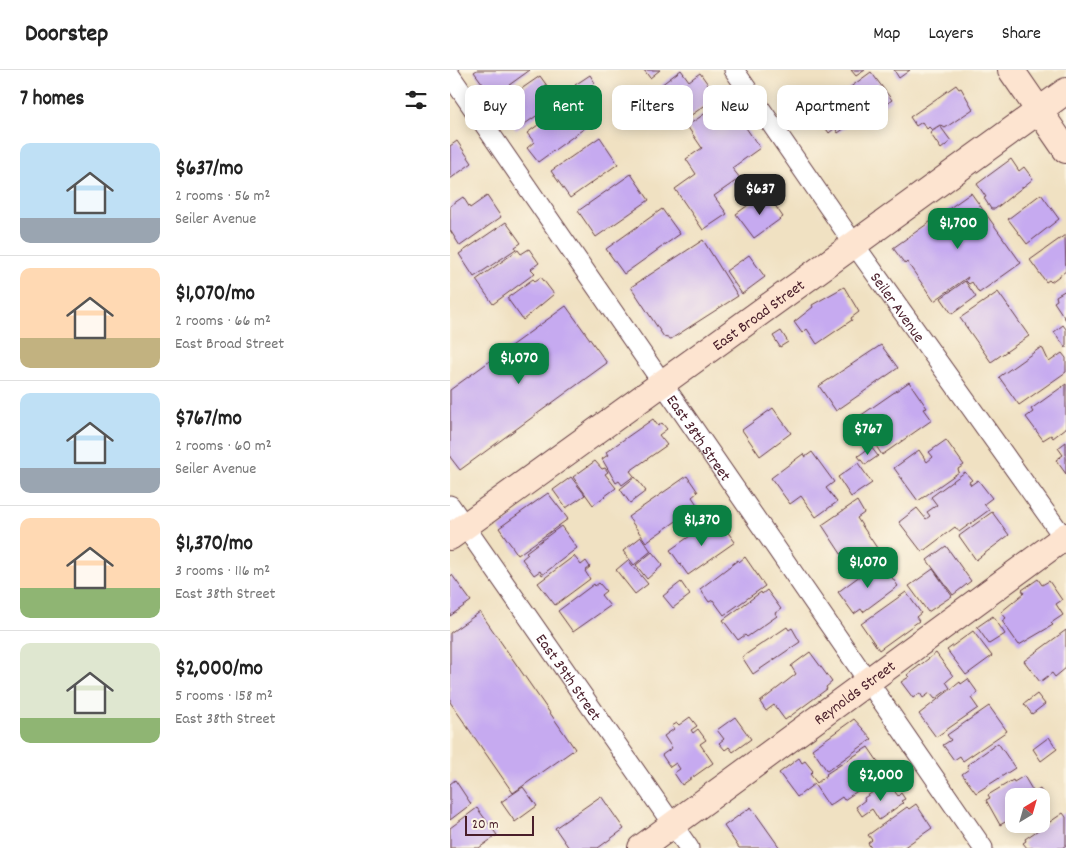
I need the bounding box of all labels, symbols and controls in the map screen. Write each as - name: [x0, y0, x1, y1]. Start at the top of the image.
- text: Doorstep: [25, 18, 108, 52]
- text: Map: [873, 22, 900, 47]
- text: Layers: [928, 22, 974, 47]
- text: Share: [1002, 22, 1041, 47]
- text: 7 homes: [20, 85, 84, 115]
- chip: Buy: [465, 85, 525, 130]
- chip: Rent: [535, 85, 602, 130]
- chip: Filters: [612, 85, 693, 130]
- chip: New: [703, 85, 767, 130]
- chip: Apartment: [777, 85, 888, 130]
- icon: filters: [402, 86, 430, 114]
- text: $637/mo: [175, 155, 243, 185]
- icon: home: [60, 163, 120, 223]
- pin: $637: [730, 174, 790, 216]
- text: $637: [745, 178, 775, 201]
- text: 2 rooms · 56 m²: [175, 185, 270, 208]
- text: Seiler Avenue: [175, 208, 256, 231]
- pin: $1,700: [917, 208, 999, 250]
- text: $1,700: [939, 212, 977, 235]
- street label: Seiler Avenue: [863, 268, 929, 348]
- street label: East Broad Street: [708, 275, 810, 358]
- text: $1,070/mo: [175, 280, 255, 310]
- icon: home: [60, 288, 120, 348]
- text: 2 rooms · 66 m²: [175, 310, 271, 333]
- text: East Broad Street: [175, 333, 284, 356]
- pin: $1,070: [478, 342, 560, 385]
- text: $1,070: [500, 347, 538, 370]
- street label: East 38th Street: [660, 391, 736, 487]
- text: $767/mo: [175, 405, 242, 435]
- icon: home: [60, 413, 120, 473]
- pin: $767: [838, 414, 898, 456]
- text: $767: [854, 418, 882, 441]
- text: 2 rooms · 60 m²: [175, 435, 272, 458]
- text: Seiler Avenue: [175, 458, 256, 481]
- pin: $1,370: [661, 504, 743, 547]
- text: $1,370: [684, 509, 720, 532]
- text: $1,370/mo: [175, 530, 253, 560]
- icon: home: [60, 538, 120, 598]
- pin: $1,070: [827, 546, 909, 589]
- text: $1,070: [849, 551, 887, 574]
- text: 3 rooms · 116 m²: [175, 560, 270, 583]
- text: East 38th Street: [175, 583, 275, 606]
- street label: East 39th Street: [529, 630, 606, 726]
- text: $2,000/mo: [175, 655, 263, 685]
- street label: Reynolds Street: [810, 656, 901, 732]
- icon: home: [60, 663, 120, 723]
- text: 5 rooms · 158 m²: [175, 685, 273, 708]
- text: East 38th Street: [175, 708, 275, 731]
- pin: $2,000: [840, 760, 922, 802]
- text: $2,000: [859, 764, 903, 787]
- north arrow: [1005, 788, 1050, 832]
- map controls: [1005, 788, 1050, 833]
- scale bar: [465, 813, 534, 836]
- text: 20 m: [472, 815, 499, 835]

